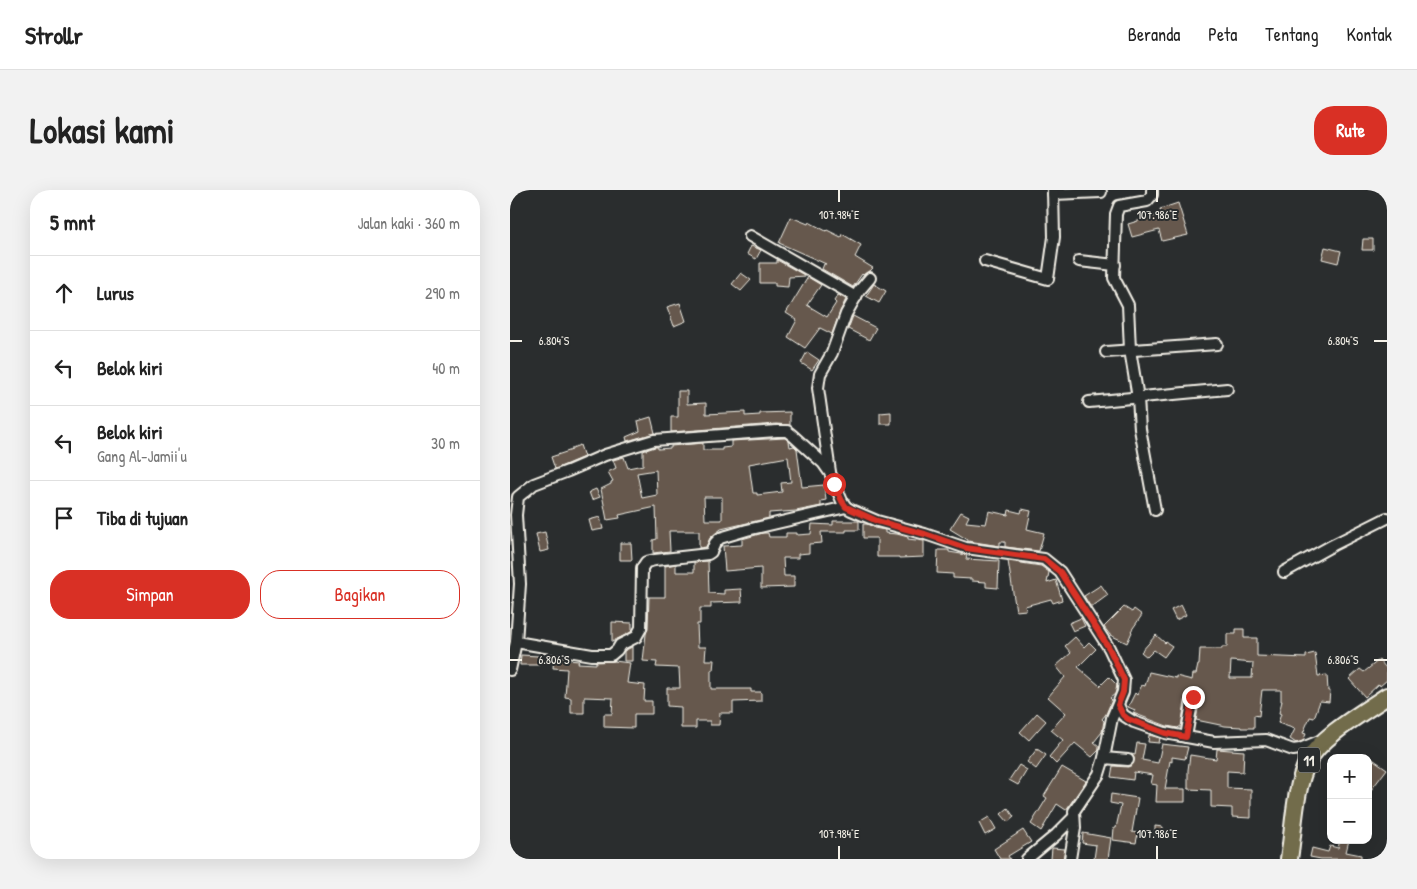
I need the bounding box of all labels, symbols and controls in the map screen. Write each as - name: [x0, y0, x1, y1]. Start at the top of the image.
- text: Strollr: [25, 19, 83, 51]
- text: Beranda: [1128, 22, 1180, 47]
- text: Peta: [1208, 22, 1237, 47]
- text: Tentang: [1265, 22, 1318, 47]
- text: Kontak: [1346, 22, 1392, 47]
- button: Rute: [1314, 106, 1387, 155]
- text: Lokasi kami: [30, 107, 175, 154]
- text: 107.984°E: [819, 206, 860, 223]
- text: 107.986°E: [1137, 206, 1178, 223]
- text: 5 mnt: [50, 208, 95, 237]
- text: Jalan kaki · 360 m: [357, 212, 460, 234]
- icon: ahead: [50, 279, 78, 307]
- text: Lurus: [97, 280, 134, 306]
- text: 290 m: [425, 282, 460, 304]
- text: 6.804°S: [539, 332, 570, 349]
- text: 6.804°S: [1328, 332, 1359, 349]
- icon: left: [50, 354, 78, 382]
- text: Belok kiri: [97, 355, 163, 381]
- text: 40 m: [432, 357, 460, 379]
- text: Belok kiri: [97, 419, 163, 445]
- icon: left: [50, 429, 78, 457]
- text: 30 m: [431, 432, 460, 454]
- text: Gang Al-Jamii'u: [97, 445, 187, 467]
- route start: [823, 473, 846, 496]
- icon: arrive: [50, 504, 78, 532]
- text: Tiba di tujuan: [97, 505, 188, 531]
- button: Simpan: [50, 570, 250, 619]
- button: Bagikan: [260, 570, 460, 619]
- text: 6.806°S: [538, 651, 570, 668]
- text: 6.806°S: [1327, 651, 1359, 668]
- route end: [1182, 686, 1205, 709]
- road number: 11: [1298, 748, 1320, 772]
- map controls: [1327, 754, 1372, 844]
- button: +: [1327, 754, 1372, 799]
- button: −: [1327, 799, 1372, 844]
- text: 107.984°E: [819, 825, 860, 842]
- text: 107.986°E: [1137, 825, 1178, 842]

